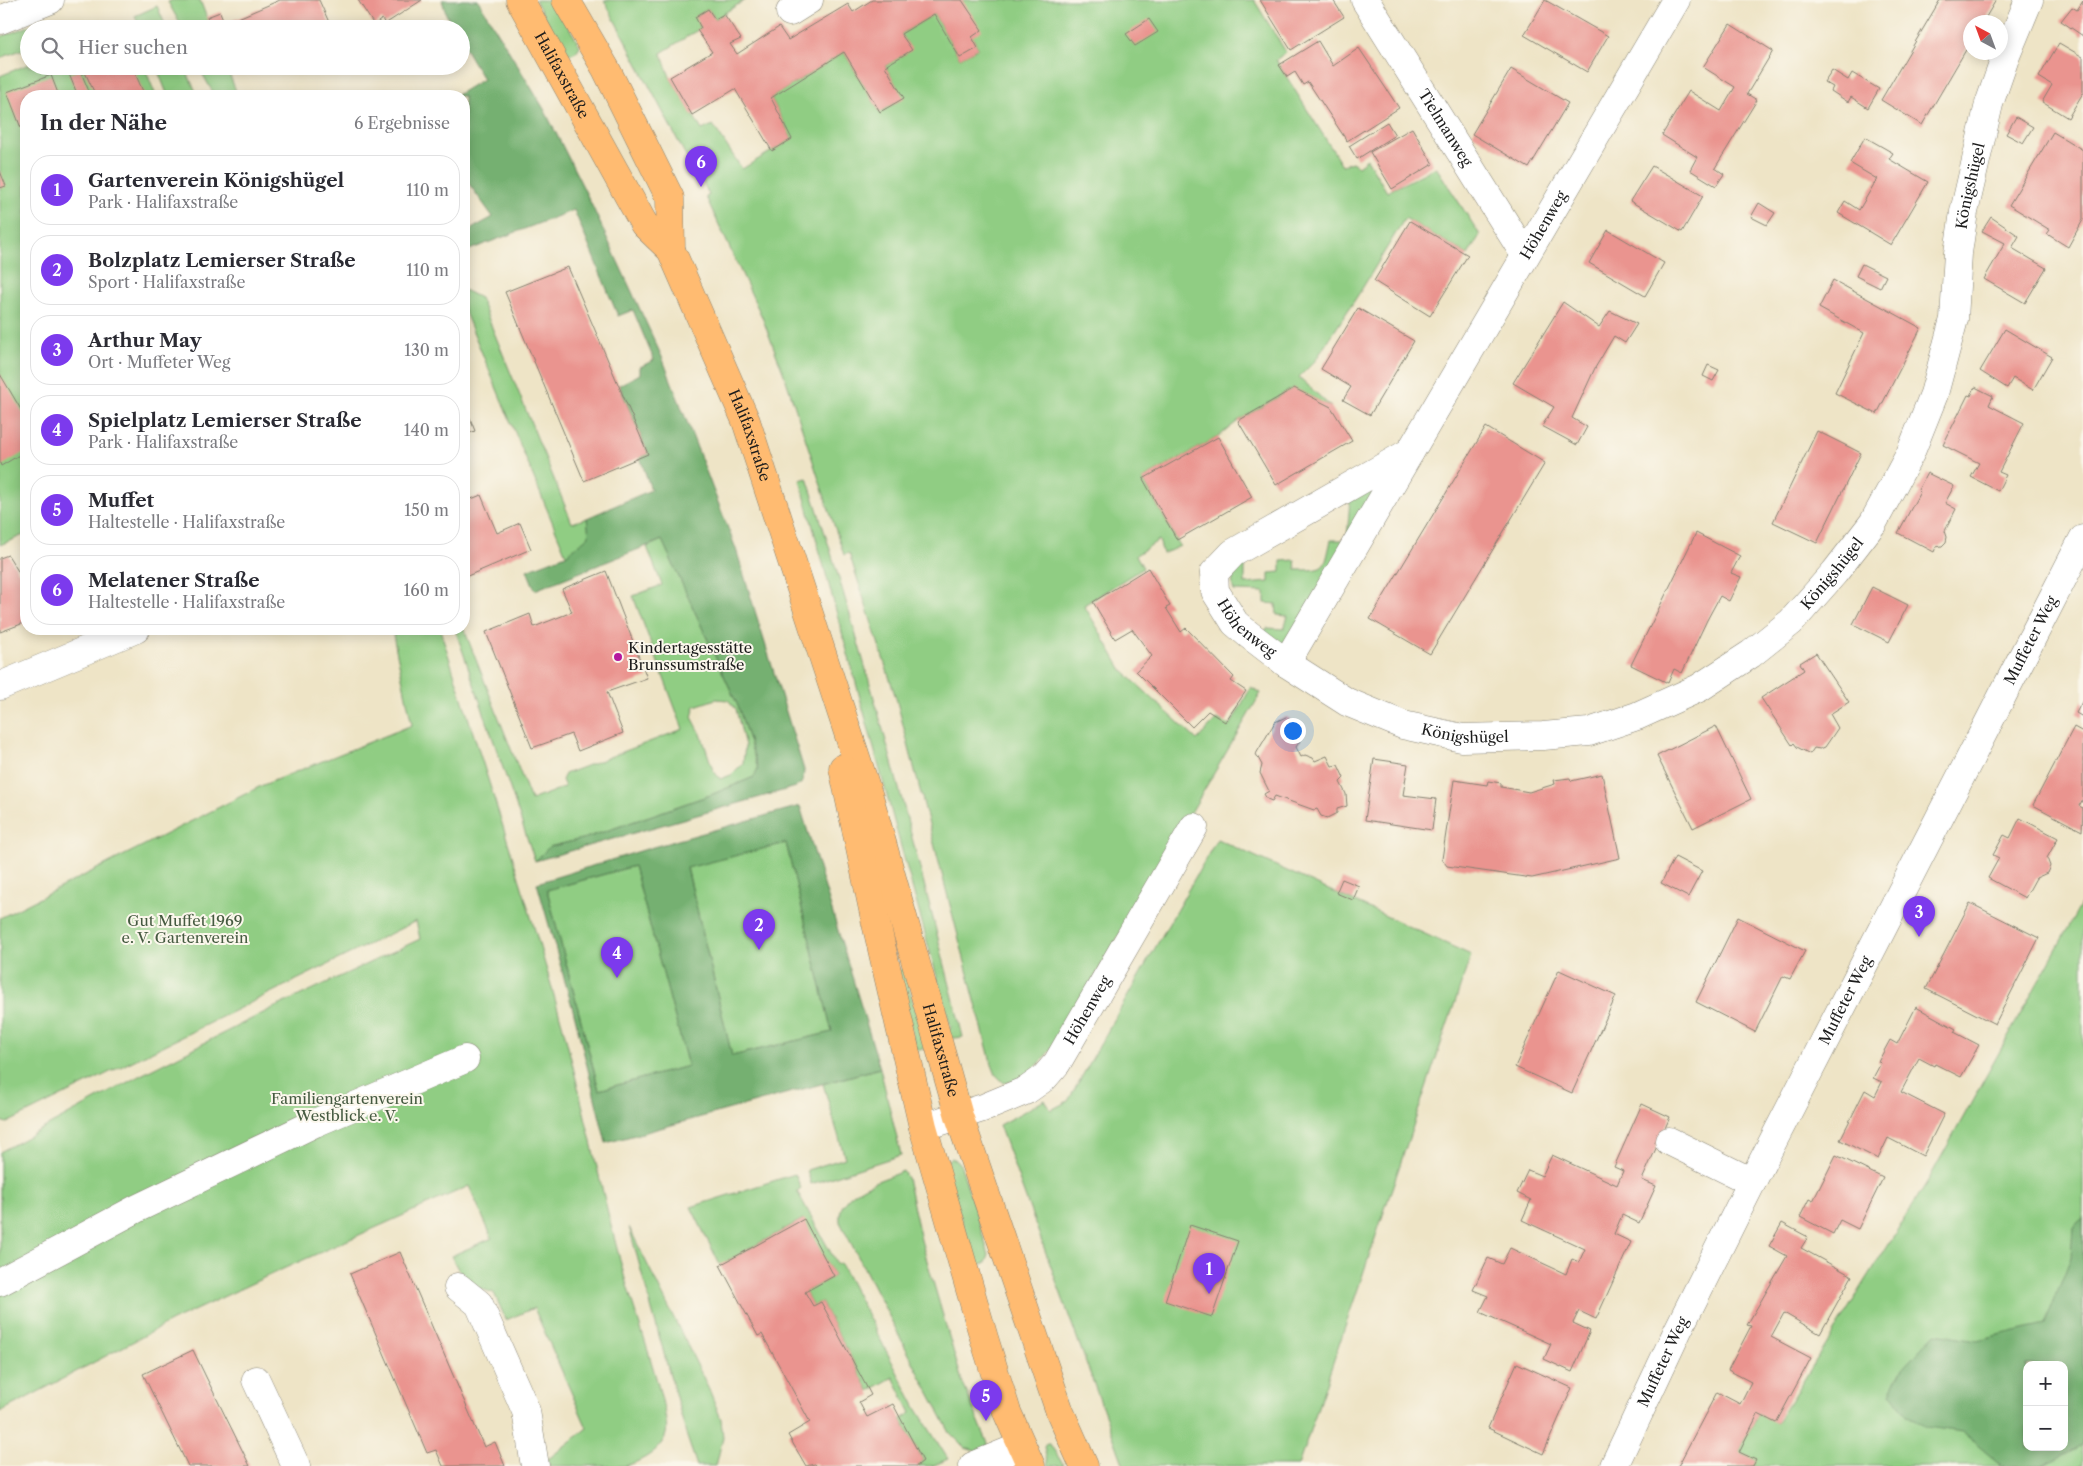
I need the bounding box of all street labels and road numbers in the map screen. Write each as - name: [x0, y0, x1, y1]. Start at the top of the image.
- street label: Halifaxstraße: [530, 28, 594, 122]
- street label: Tielmanweg: [1414, 85, 1477, 170]
- street label: Königshügel: [1952, 140, 1989, 230]
- street label: Höhenweg: [1515, 187, 1571, 263]
- street label: Halifaxstraße: [724, 386, 775, 484]
- street label: Königshügel: [1796, 533, 1867, 613]
- street label: Muffeter Weg: [2000, 592, 2061, 688]
- street label: Höhenweg: [1213, 595, 1281, 661]
- street label: Königshügel: [1420, 719, 1509, 747]
- street label: Muffeter Weg: [1814, 952, 1876, 1048]
- street label: Höhenweg: [1060, 972, 1115, 1048]
- street label: Halifaxstraße: [919, 1001, 963, 1099]
- street label: Muffeter Weg: [1633, 1313, 1692, 1410]

